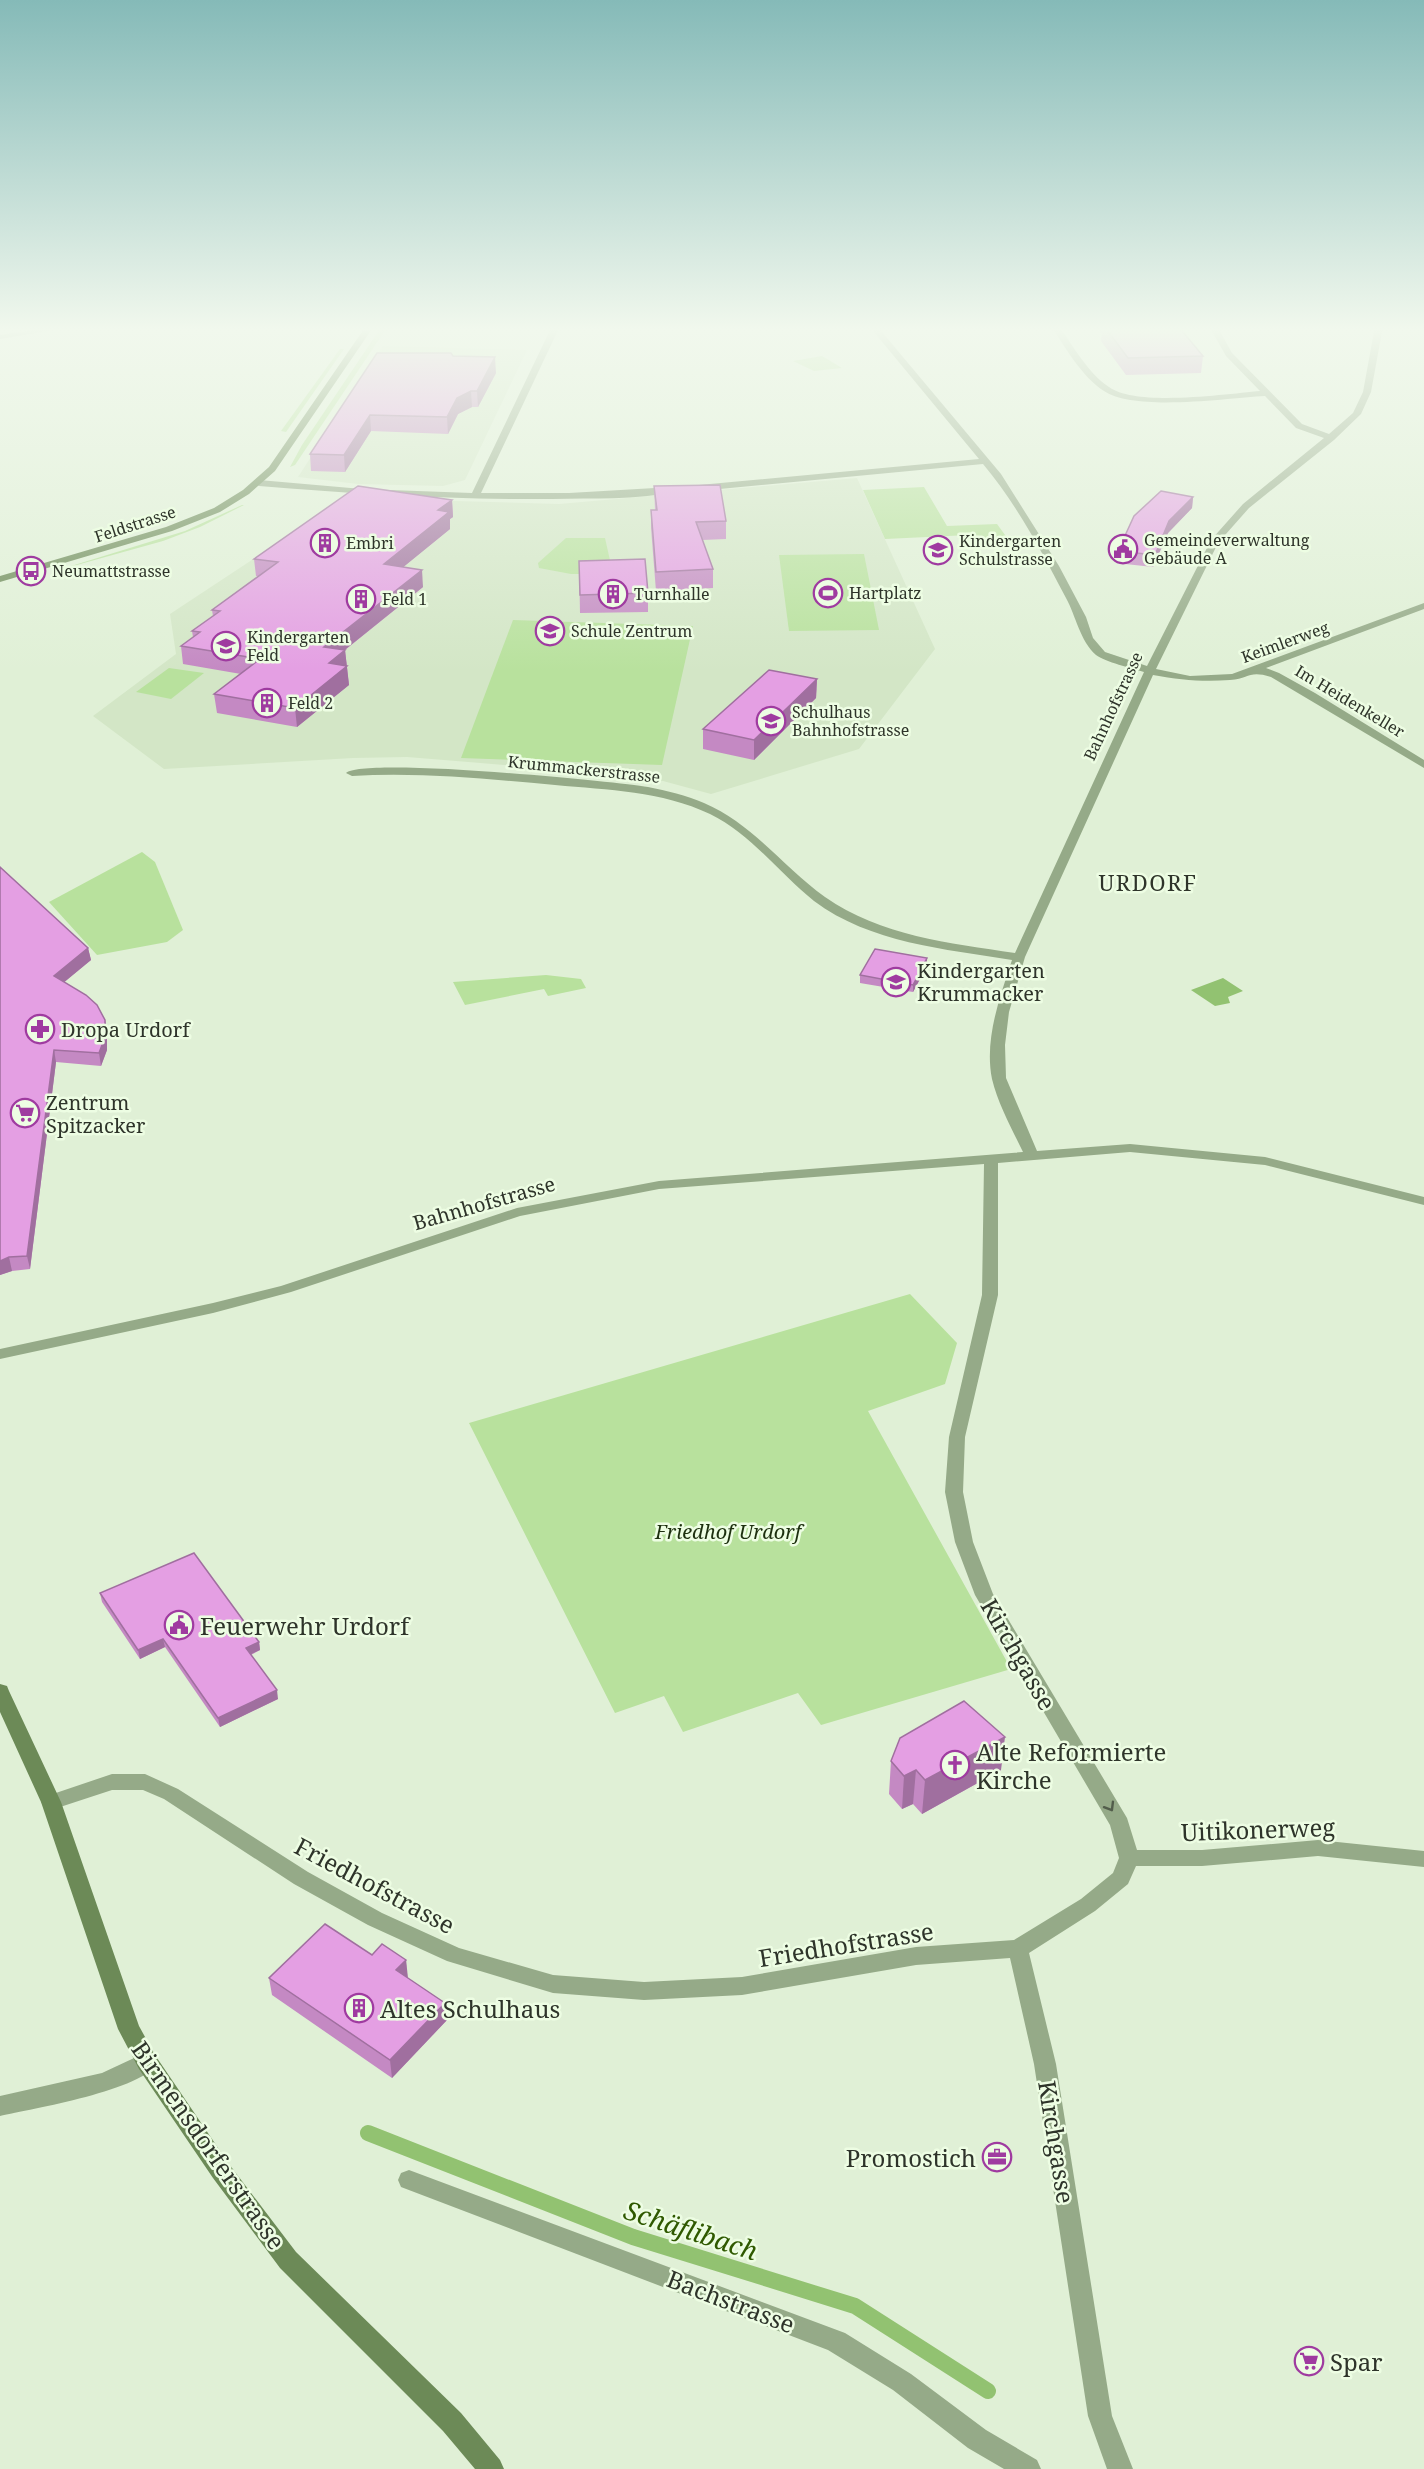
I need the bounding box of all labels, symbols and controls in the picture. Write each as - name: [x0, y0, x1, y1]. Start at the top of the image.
- street label: Feldstrasse: [92, 501, 178, 547]
- building icon: Embri: [309, 527, 341, 559]
- place label: Gemeindeverwaltung Gebäude A: [1144, 529, 1310, 569]
- place label: Kindergarten Schulstrasse: [959, 530, 1061, 570]
- place label: Embri: [346, 532, 394, 554]
- public building icon: Gemeindeverwaltung Gebäude A: [1107, 533, 1139, 565]
- school or university icon: Kindergarten Schulstrasse: [922, 534, 954, 566]
- bus stop icon: Neumattstrasse: [15, 555, 47, 587]
- place label: Neumattstrasse: [52, 560, 170, 582]
- sports icon: Hartplatz: [812, 577, 844, 609]
- building icon: Turnhalle: [597, 578, 629, 610]
- place label: Hartplatz: [849, 582, 921, 604]
- building icon: Feld 1: [345, 583, 377, 615]
- place label: Turnhalle: [634, 583, 709, 605]
- place label: Feld 1: [382, 588, 427, 610]
- school or university icon: Schule Zentrum: [534, 615, 566, 647]
- street label: Keimlerweg: [1238, 616, 1332, 668]
- place label: Schule Zentrum: [571, 620, 692, 642]
- place label: Kindergarten Feld: [247, 626, 349, 666]
- school or university icon: Kindergarten Feld: [210, 630, 242, 662]
- street label: Bahnhofstrasse: [1078, 648, 1148, 764]
- street label: Im Heidenkeller: [1291, 660, 1409, 743]
- building icon: Feld 2: [251, 687, 283, 719]
- place label: Feld 2: [288, 692, 333, 714]
- place label: Schulhaus Bahnhofstrasse: [792, 701, 909, 741]
- school or university icon: Schulhaus Bahnhofstrasse: [755, 705, 787, 737]
- street label: Krummackerstrasse: [507, 750, 661, 788]
- district label: URDORF: [1099, 867, 1197, 897]
- place label: Kindergarten Krummacker: [917, 957, 1045, 1007]
- school or university icon: Kindergarten Krummacker: [880, 966, 912, 998]
- pharmacy icon: Dropa Urdorf: [24, 1013, 56, 1045]
- place label: Dropa Urdorf: [61, 1016, 191, 1043]
- place label: Zentrum Spitzacker: [46, 1089, 146, 1139]
- supermarket icon: Zentrum Spitzacker: [9, 1097, 41, 1129]
- street label: Bahnhofstrasse: [410, 1170, 558, 1236]
- park label: Friedhof Urdorf: [654, 1518, 805, 1545]
- street label: Kirchgasse: [974, 1592, 1064, 1716]
- public building icon: Feuerwehr Urdorf: [163, 1609, 195, 1641]
- place label: Feuerwehr Urdorf: [200, 1609, 411, 1642]
- place label: Alte Reformierte Kirche: [976, 1735, 1166, 1796]
- church icon: Alte Reformierte Kirche: [939, 1749, 971, 1781]
- one-way arrow: [1103, 1801, 1114, 1811]
- street label: Uitikonerweg: [1180, 1810, 1336, 1848]
- street label: Friedhofstrasse: [289, 1829, 461, 1941]
- street label: Friedhofstrasse: [756, 1914, 936, 1974]
- building icon: Altes Schulhaus: [343, 1992, 375, 2024]
- place label: Altes Schulhaus: [380, 1992, 560, 2025]
- street label: Birmensdorferstrasse: [125, 2034, 293, 2256]
- street label: Kirchgasse: [1031, 2078, 1083, 2206]
- place label: Promostich: [846, 2141, 976, 2174]
- office icon: Promostich: [981, 2141, 1013, 2173]
- water label: Schäflibach: [619, 2191, 763, 2269]
- street label: Bachstrasse: [662, 2262, 800, 2340]
- supermarket icon: Spar: [1293, 2345, 1325, 2377]
- place label: Spar: [1330, 2345, 1383, 2378]

